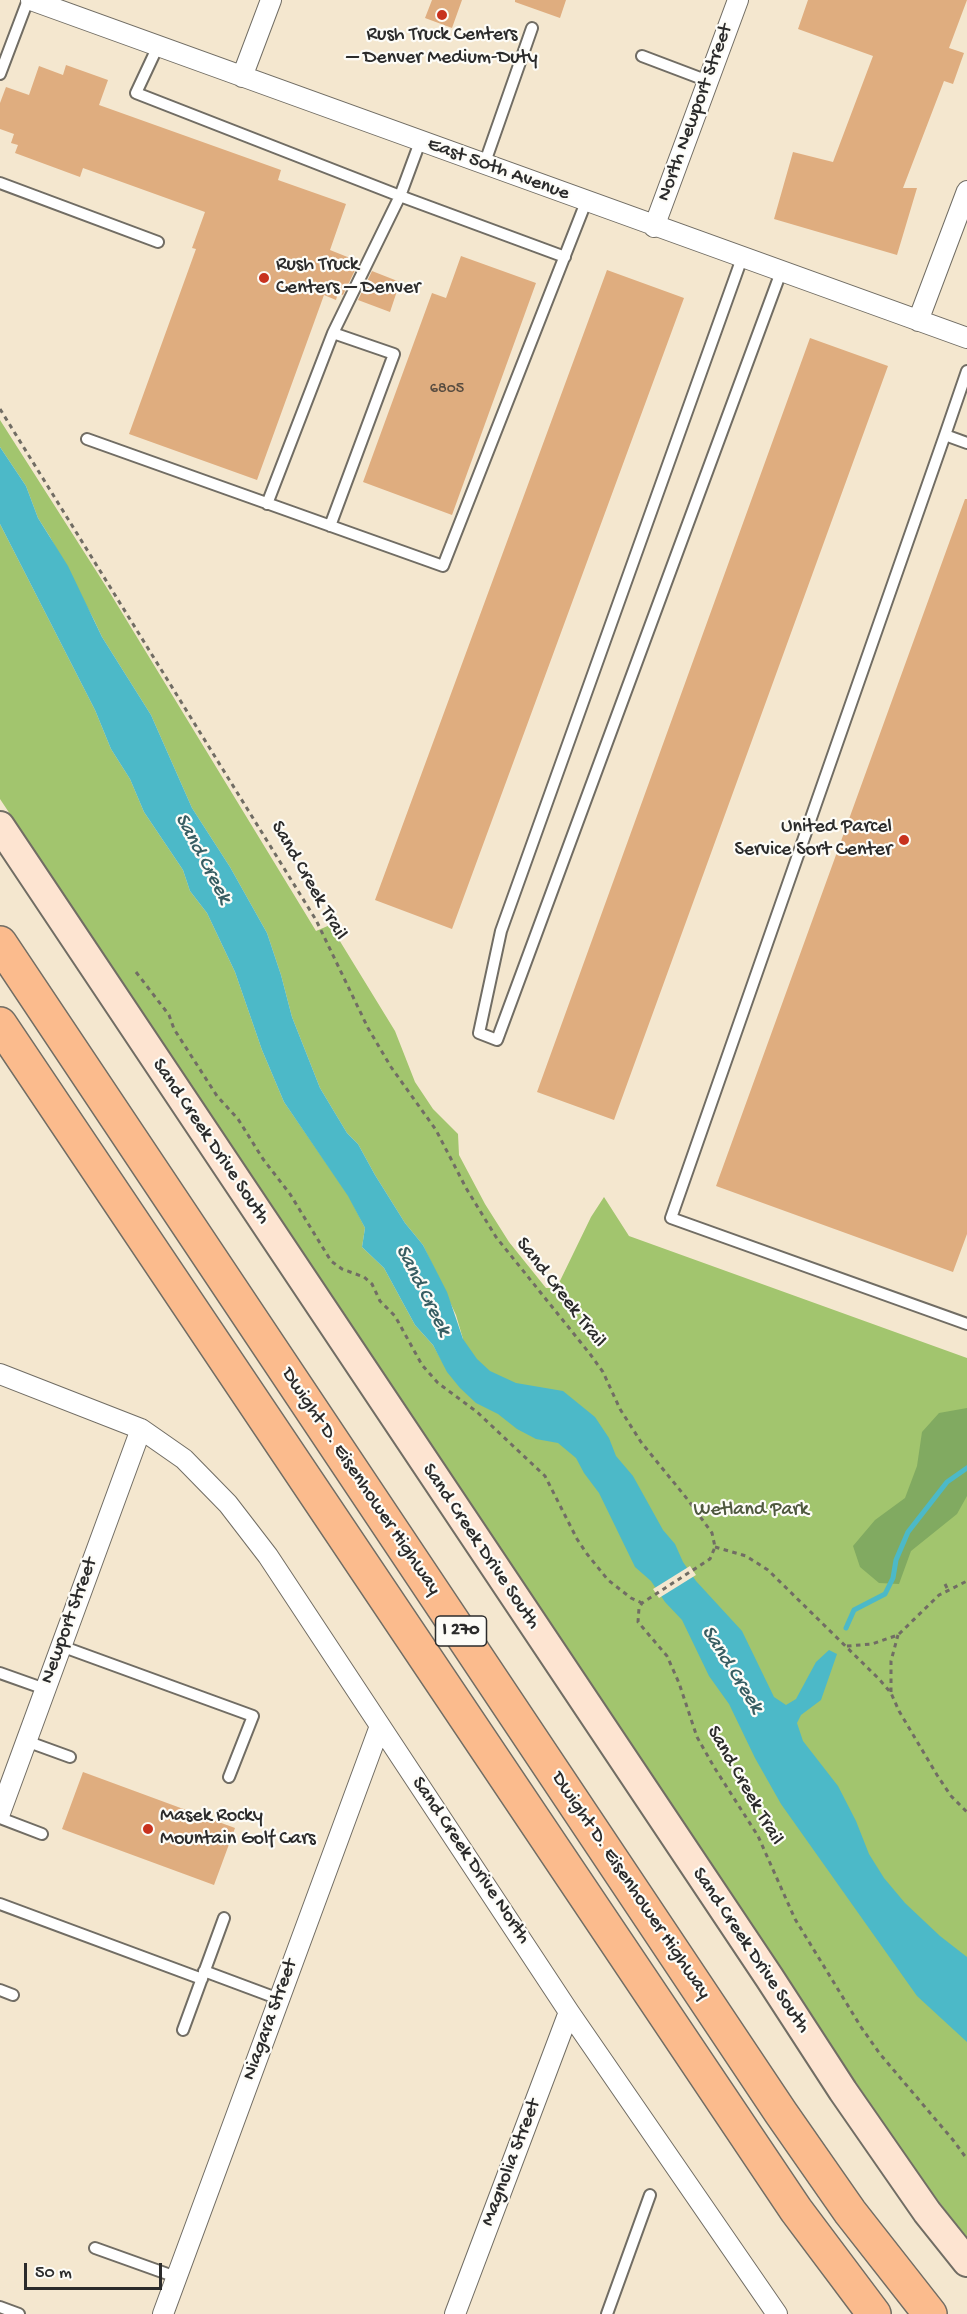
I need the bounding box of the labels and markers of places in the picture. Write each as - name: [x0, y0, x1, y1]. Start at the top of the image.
- marker: Rush Truck Centers – Denver Medium-Duty: [435, 8, 449, 22]
- place label: Rush Truck Centers – Denver Medium-Duty: [346, 24, 538, 71]
- place label: Rush Truck Centers – Denver: [276, 254, 420, 301]
- marker: Rush Truck Centers – Denver: [257, 271, 271, 285]
- place label: United Parcel Service Sort Center: [734, 816, 892, 863]
- marker: United Parcel Service Sort Center: [897, 833, 911, 847]
- place label: Masek Rocky Mountain Golf Cars: [160, 1805, 316, 1852]
- marker: Masek Rocky Mountain Golf Cars: [141, 1822, 155, 1836]

